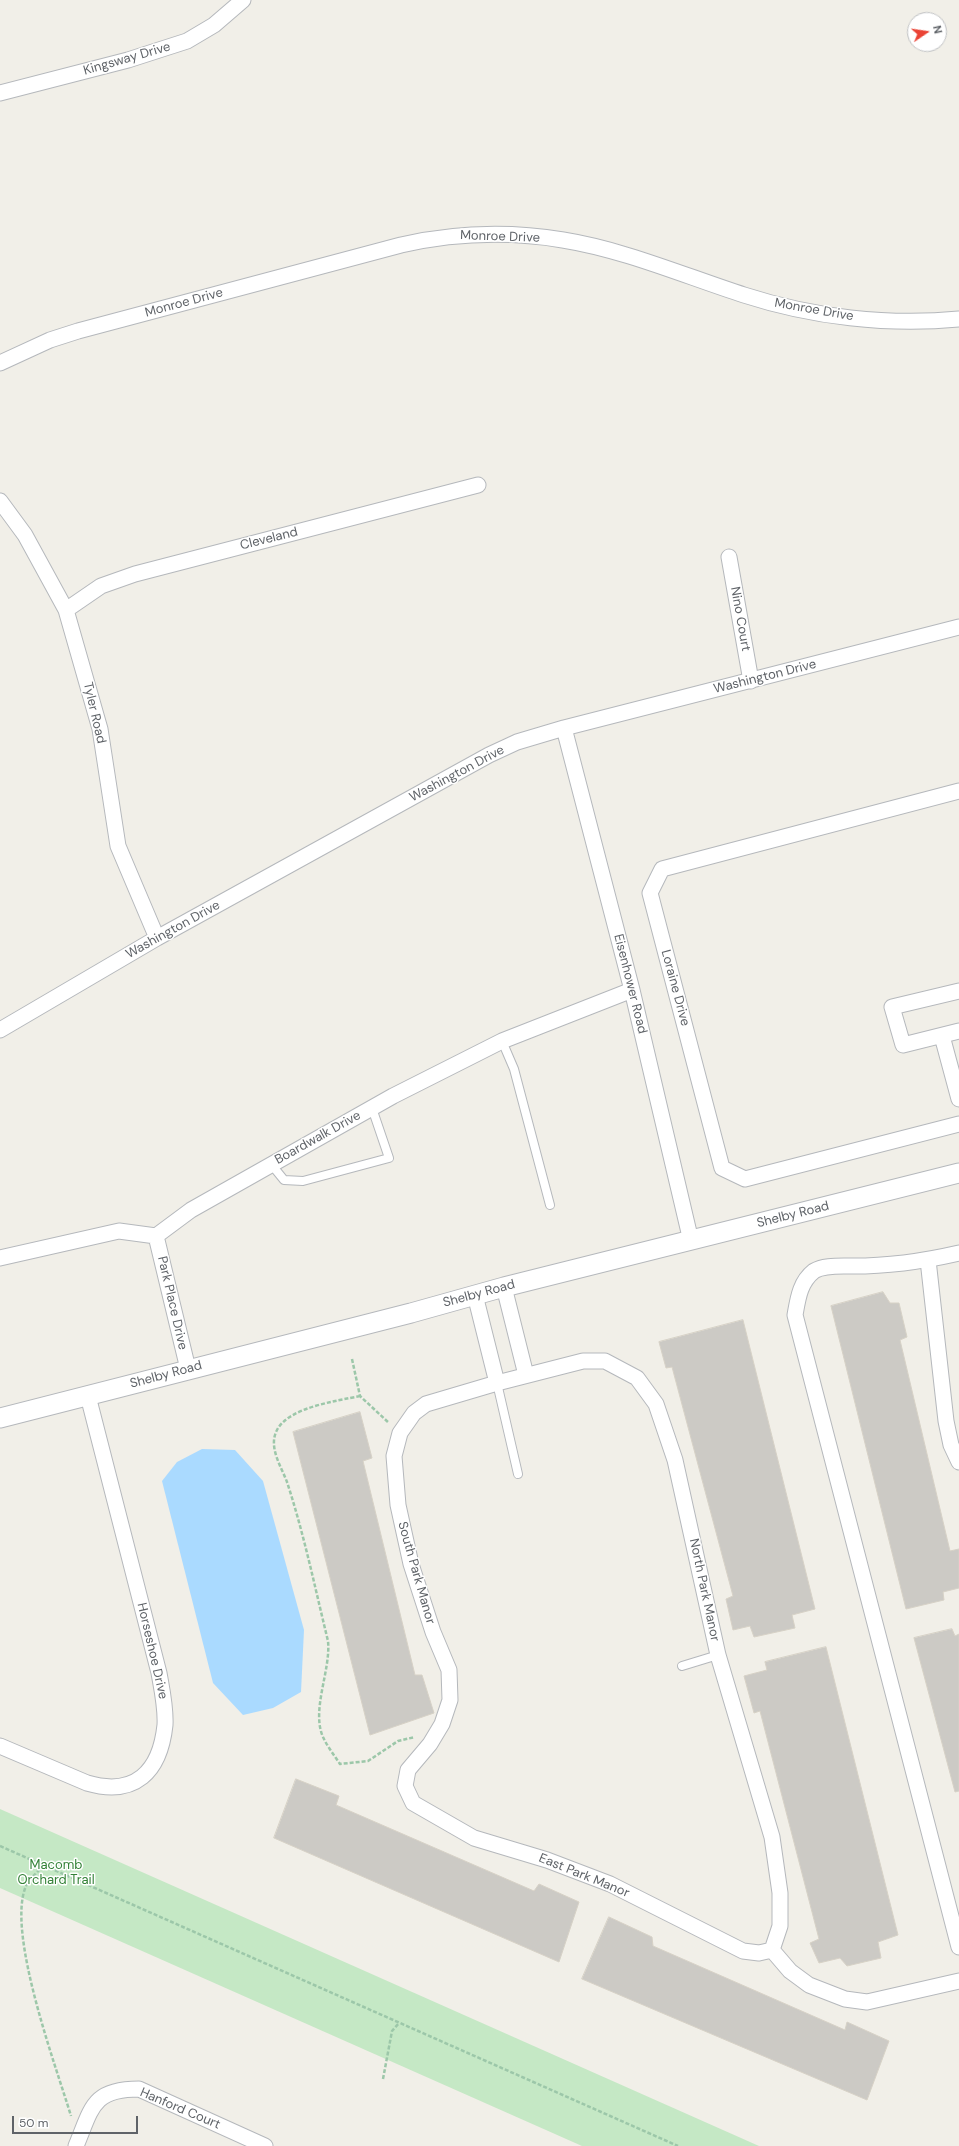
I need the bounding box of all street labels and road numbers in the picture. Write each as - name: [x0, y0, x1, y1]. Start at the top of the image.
- street label: Kingsway Drive: [82, 39, 172, 79]
- street label: Monroe Drive: [460, 228, 540, 246]
- street label: Monroe Drive: [143, 285, 225, 321]
- street label: Monroe Drive: [773, 295, 855, 325]
- street label: Cleveland: [239, 524, 299, 554]
- street label: Nino Court: [727, 586, 753, 652]
- street label: Washington Drive: [712, 657, 818, 697]
- street label: Tyler Road: [79, 681, 109, 745]
- street label: Washington Drive: [407, 742, 507, 806]
- street label: Washington Drive: [123, 898, 223, 962]
- street label: Eisenhower Road: [610, 932, 650, 1036]
- street label: Loraine Drive: [657, 948, 693, 1028]
- street label: Boardwalk Drive: [272, 1108, 364, 1168]
- street label: Shelby Road: [755, 1198, 831, 1232]
- street label: Park Place Drive: [154, 1255, 190, 1351]
- street label: Shelby Road: [441, 1277, 517, 1311]
- street label: Shelby Road: [128, 1358, 204, 1392]
- street label: South Park Manor: [394, 1520, 438, 1626]
- street label: North Park Manor: [685, 1537, 723, 1643]
- street label: Horseshoe Drive: [133, 1601, 171, 1701]
- street label: East Park Manor: [536, 1851, 632, 1901]
- street label: Hanford Court: [137, 2085, 223, 2133]

